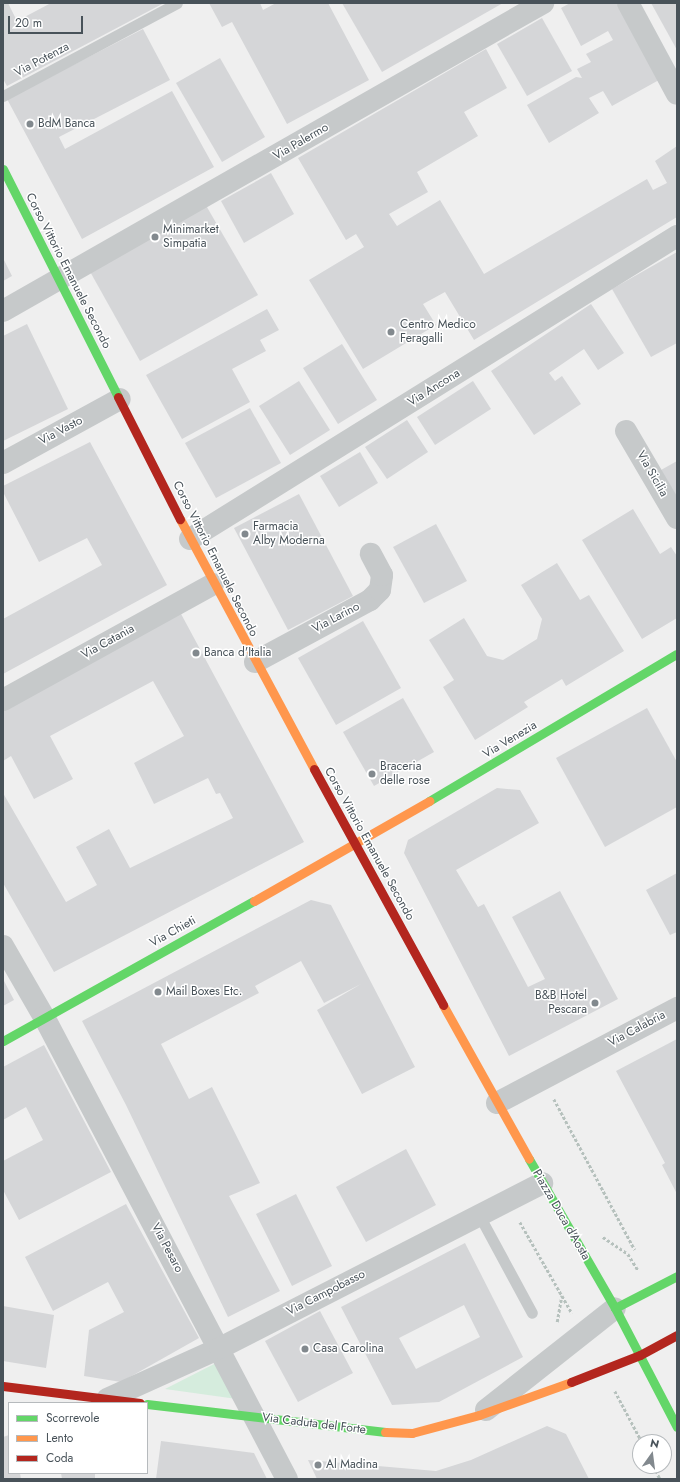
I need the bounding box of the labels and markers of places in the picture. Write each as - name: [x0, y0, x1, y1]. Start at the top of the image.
- place label: BdM Banca: [38, 117, 95, 131]
- marker: BdM Banca: [25, 119, 35, 129]
- place label: Minimarket Simpatia: [163, 223, 219, 251]
- marker: Minimarket Simpatia: [150, 232, 160, 242]
- place label: Centro Medico Feragalli: [400, 318, 476, 346]
- marker: Centro Medico Feragalli: [385, 326, 397, 338]
- place label: Farmacia Alby Moderna: [253, 520, 325, 548]
- marker: Farmacia Alby Moderna: [240, 529, 250, 539]
- place label: Banca d'Italia: [204, 646, 271, 660]
- marker: Banca d'Italia: [191, 648, 201, 658]
- place label: Braceria delle rose: [380, 760, 430, 788]
- marker: Braceria delle rose: [367, 769, 377, 779]
- place label: Mail Boxes Etc.: [166, 985, 242, 999]
- marker: Mail Boxes Etc.: [153, 987, 163, 997]
- place label: B&B Hotel Pescara: [535, 989, 587, 1017]
- marker: B&B Hotel Pescara: [590, 998, 600, 1008]
- place label: Casa Carolina: [313, 1342, 384, 1356]
- marker: Casa Carolina: [300, 1344, 310, 1354]
- place label: Al Madina: [326, 1458, 378, 1472]
- marker: Al Madina: [313, 1460, 323, 1470]

